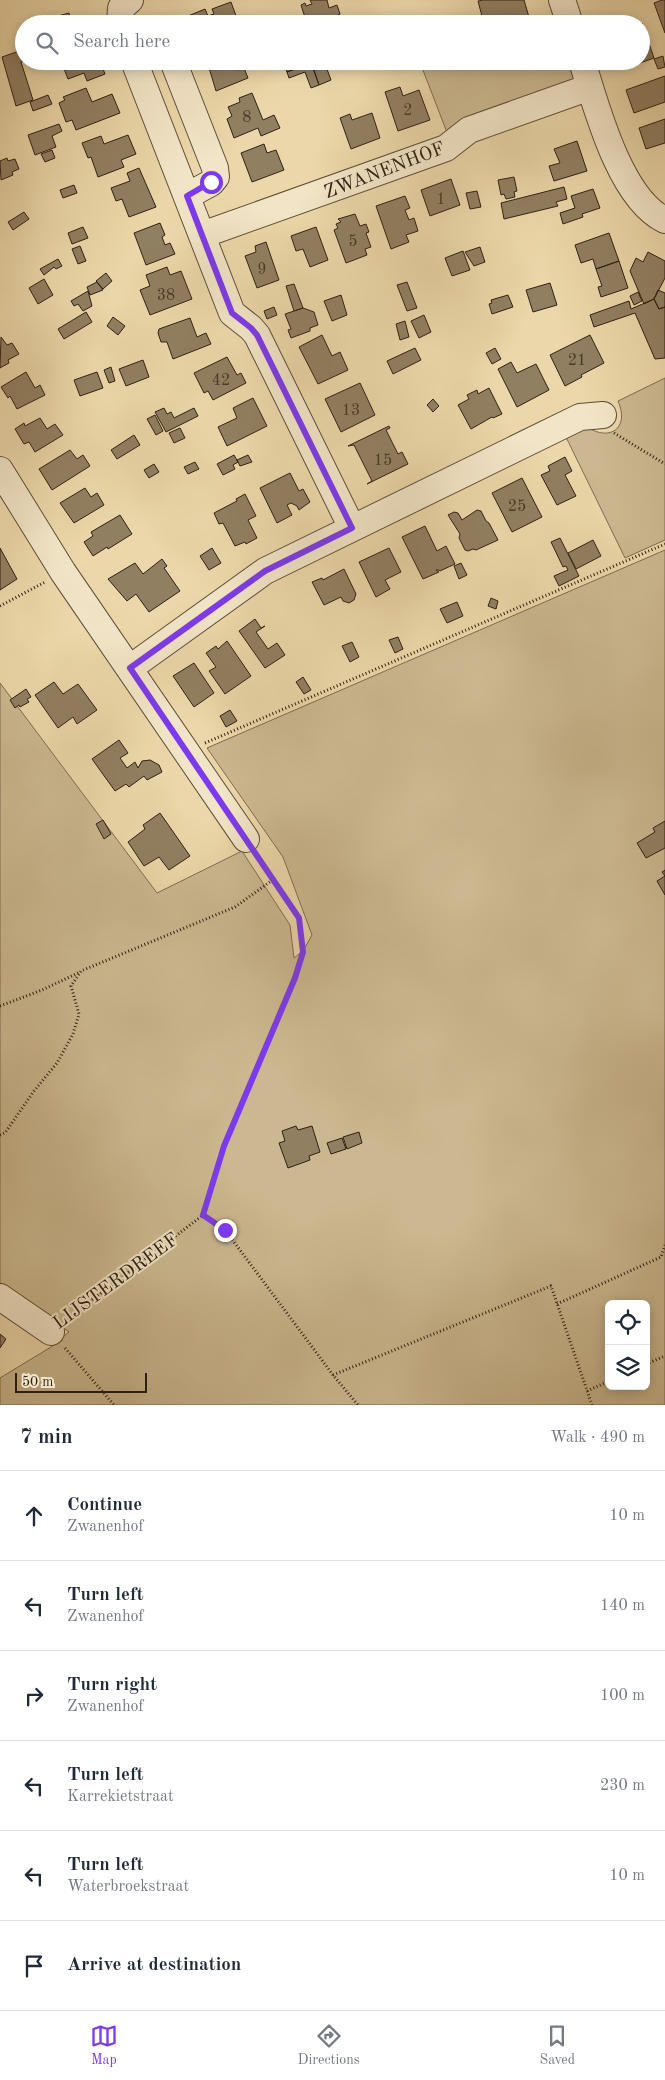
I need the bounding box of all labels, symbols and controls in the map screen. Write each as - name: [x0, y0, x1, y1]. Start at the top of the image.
- search box: [15, 15, 650, 70]
- icon: search: [33, 29, 61, 57]
- text: Search here: [73, 33, 170, 52]
- house number: 2: [403, 103, 413, 119]
- house number: 8: [242, 110, 252, 126]
- street label: ZWANENHOF: [322, 140, 448, 203]
- route start: [200, 171, 223, 194]
- house number: 1: [436, 192, 446, 208]
- house number: 5: [348, 234, 358, 250]
- house number: 9: [257, 262, 267, 278]
- house number: 38: [157, 288, 175, 304]
- house number: 21: [568, 353, 586, 369]
- house number: 42: [212, 373, 230, 389]
- house number: 13: [342, 403, 360, 419]
- house number: 15: [374, 453, 392, 469]
- house number: 25: [508, 499, 526, 515]
- route end: [214, 1219, 237, 1242]
- street label: LIJSTERDREEF: [50, 1230, 183, 1334]
- map controls: [605, 1300, 650, 1390]
- button: locate: [605, 1300, 650, 1345]
- button: layers: [605, 1345, 650, 1390]
- scale bar: [15, 1370, 148, 1393]
- text: 50 m: [22, 1375, 53, 1389]
- text: 7 min: [20, 1427, 73, 1448]
- text: Walk · 490 m: [550, 1430, 645, 1446]
- text: Continue: [67, 1496, 142, 1515]
- icon: ahead: [20, 1502, 48, 1530]
- text: 10 m: [609, 1508, 645, 1524]
- text: Zwanenhof: [67, 1519, 144, 1535]
- text: Turn left: [67, 1586, 144, 1605]
- icon: left: [20, 1592, 48, 1620]
- text: 140 m: [600, 1598, 645, 1614]
- text: Zwanenhof: [67, 1609, 144, 1625]
- text: Turn right: [67, 1676, 157, 1695]
- icon: right: [20, 1682, 48, 1710]
- text: 100 m: [600, 1688, 645, 1704]
- text: Zwanenhof: [67, 1699, 144, 1715]
- text: Turn left: [67, 1766, 144, 1785]
- icon: left: [20, 1772, 48, 1800]
- text: 230 m: [600, 1778, 645, 1794]
- text: Karrekietstraat: [67, 1789, 174, 1805]
- text: Turn left: [67, 1856, 144, 1875]
- icon: left: [20, 1862, 48, 1890]
- text: 10 m: [609, 1868, 645, 1884]
- text: Waterbroekstraat: [67, 1879, 189, 1895]
- icon: arrive: [20, 1952, 48, 1980]
- text: Arrive at destination: [67, 1956, 241, 1975]
- tab: Map: [90, 2022, 118, 2069]
- tab: Directions: [298, 2022, 360, 2069]
- tab: Saved: [539, 2022, 575, 2069]

